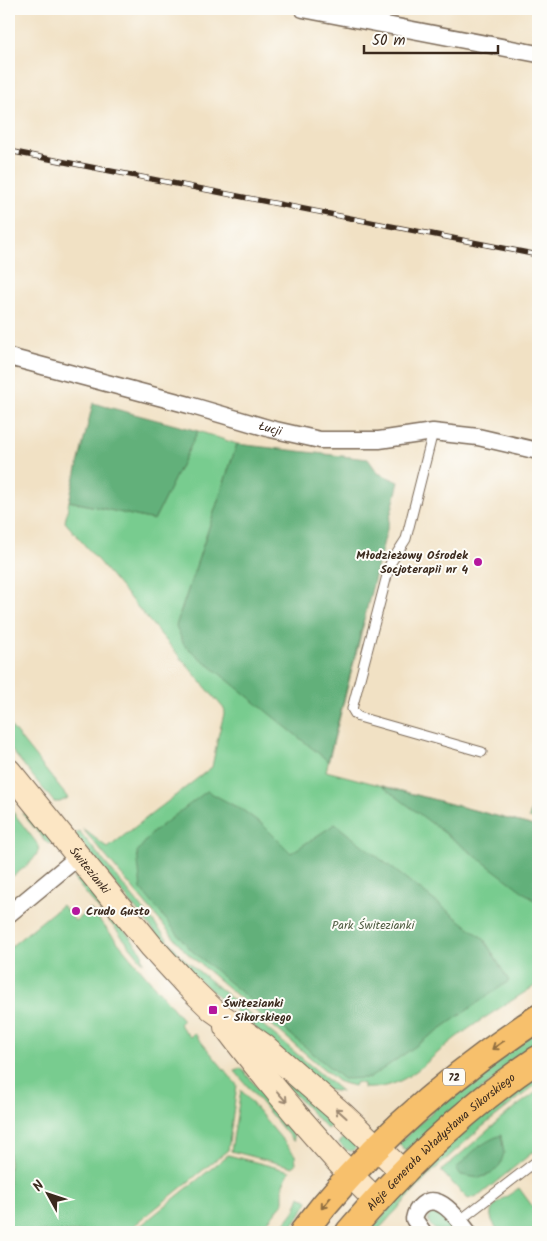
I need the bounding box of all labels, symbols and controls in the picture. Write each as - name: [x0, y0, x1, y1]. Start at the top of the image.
- scale bar: [364, 22, 498, 54]
- text: 50 m: [372, 29, 406, 53]
- street label: Łucji: [256, 417, 285, 441]
- place label: Młodzieżowy Ośrodek Socjoterapii nr 4: [356, 546, 469, 579]
- marker: Młodzieżowy Ośrodek Socjoterapii nr 4: [472, 556, 484, 568]
- street label: Świtezianki: [64, 843, 115, 899]
- place label: Crudo Gusto: [86, 902, 150, 921]
- marker: Crudo Gusto: [70, 905, 82, 917]
- park label: Park Świtezianki: [332, 916, 415, 935]
- place label: Świtezianki - Sikorskiego: [223, 994, 292, 1027]
- marker: Świtezianki - Sikorskiego: [207, 1004, 219, 1016]
- one-way arrow: [491, 1040, 505, 1050]
- road number: 72: [443, 1068, 465, 1086]
- street label: Aleje Generała Władysława Sikorskiego: [362, 1069, 520, 1216]
- one-way arrow: [276, 1090, 287, 1103]
- one-way arrow: [335, 1107, 348, 1119]
- north arrow: [22, 1168, 72, 1218]
- text: N: [28, 1176, 50, 1197]
- one-way arrow: [320, 1196, 331, 1209]

